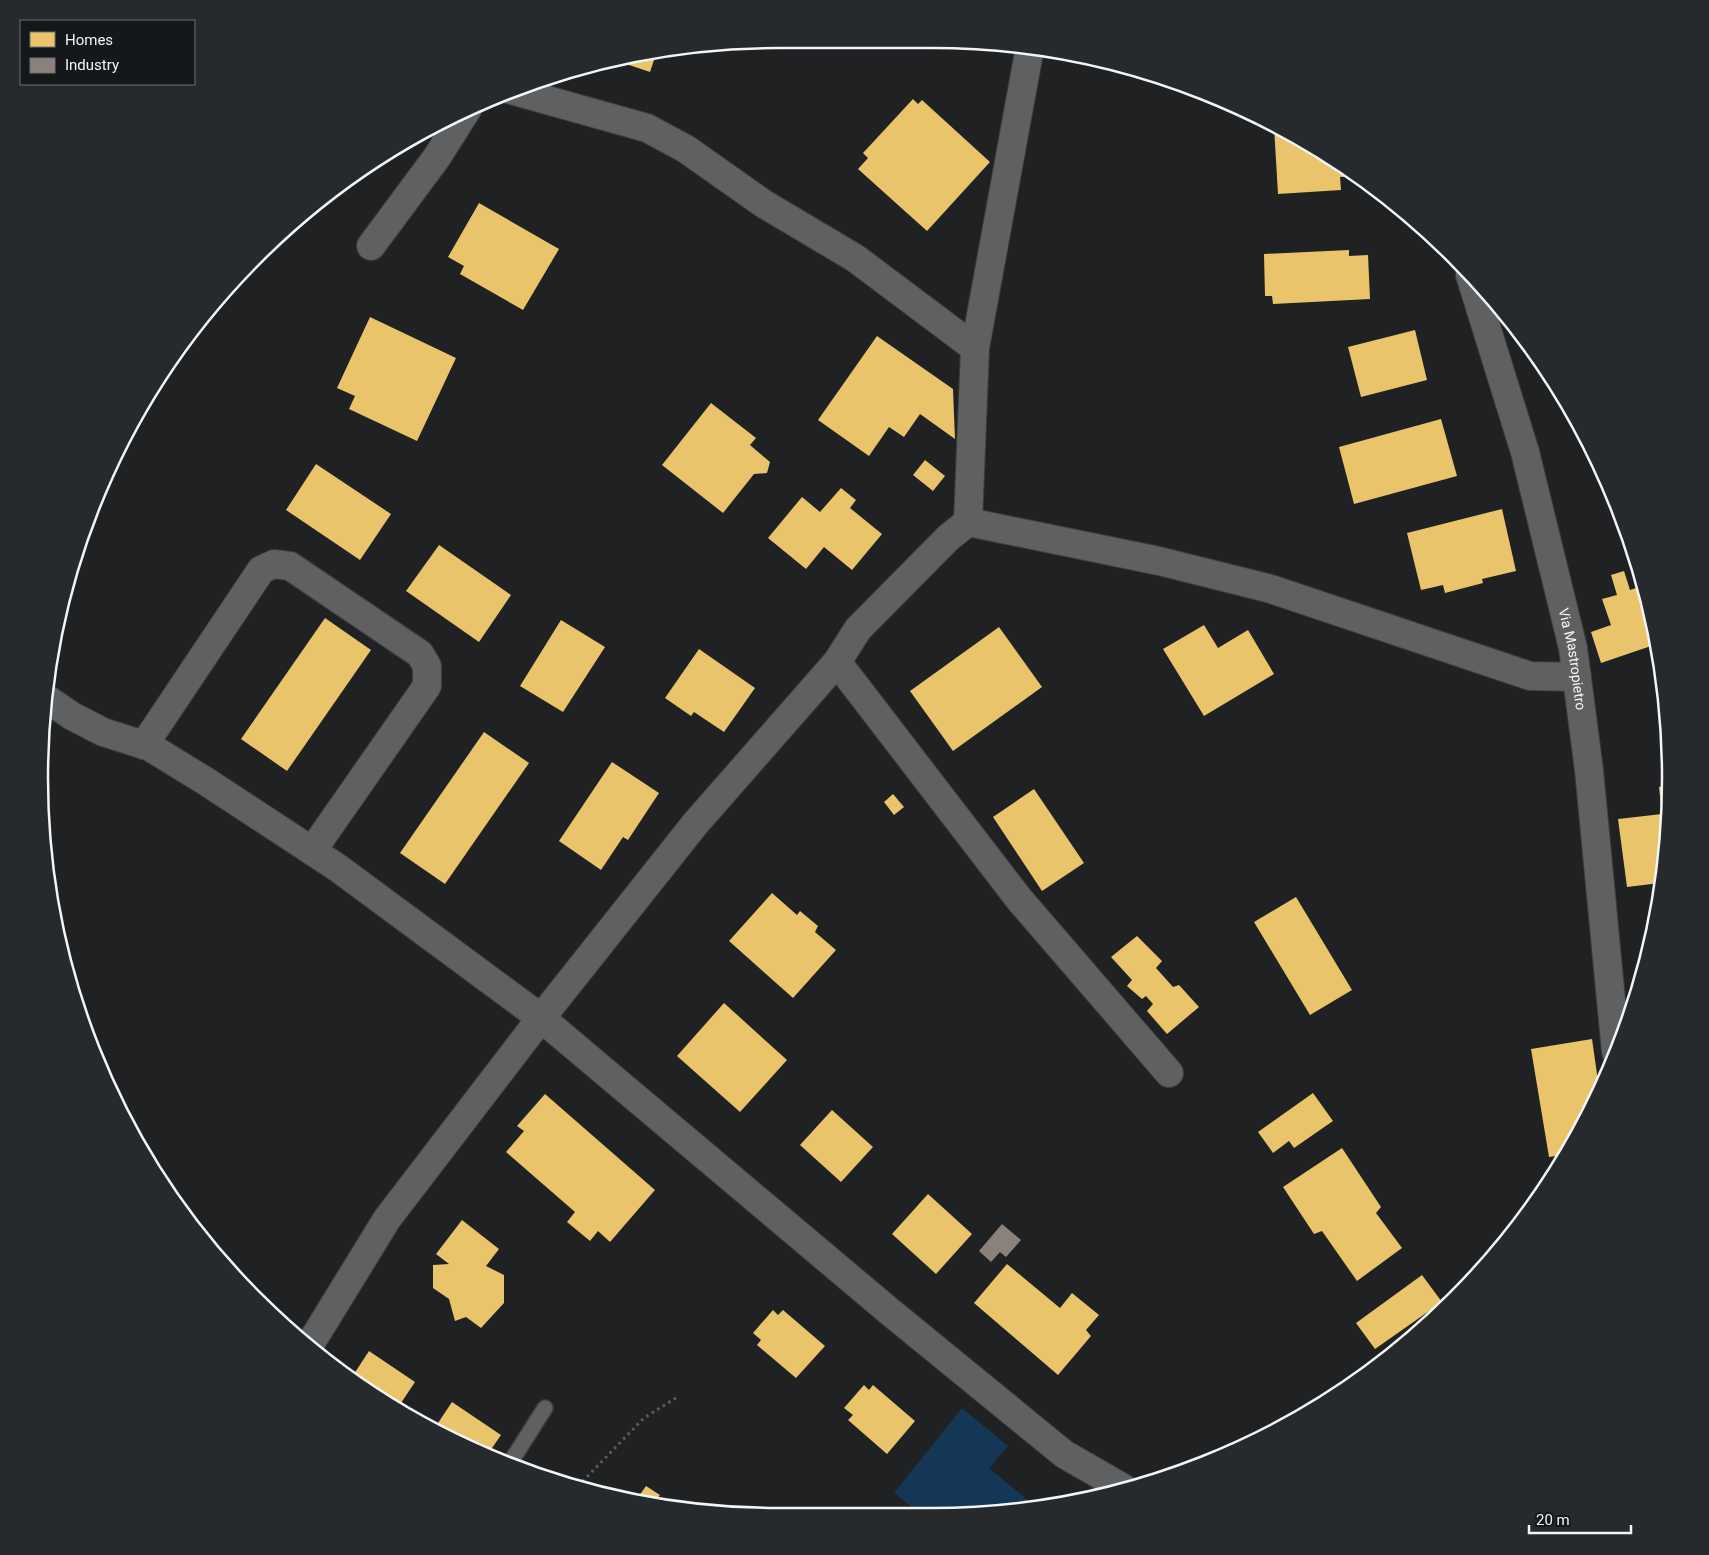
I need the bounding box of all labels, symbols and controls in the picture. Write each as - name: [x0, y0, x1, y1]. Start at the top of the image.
- legend: [20, 20, 195, 85]
- text: Homes: [65, 31, 113, 49]
- text: Industry: [65, 56, 119, 74]
- street label: Via Mastropietro: [1555, 606, 1589, 711]
- scale bar: [1529, 1502, 1632, 1534]
- text: 20 m: [1536, 1511, 1570, 1529]

